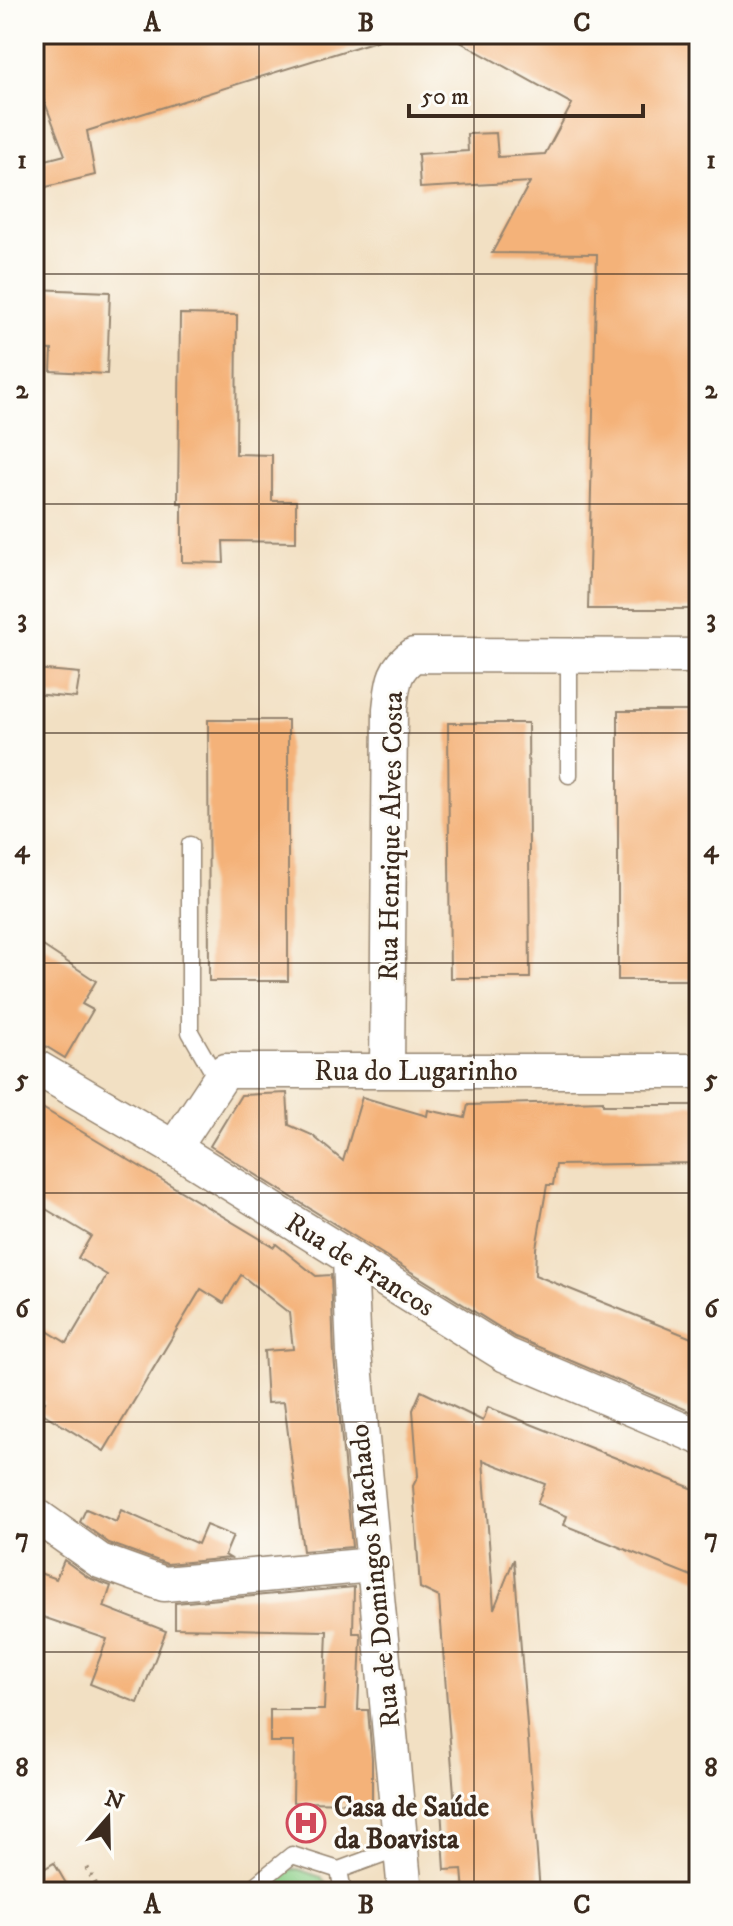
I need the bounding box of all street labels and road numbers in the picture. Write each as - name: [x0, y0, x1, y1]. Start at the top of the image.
- street label: Rua Henrique Alves Costa: [371, 691, 411, 981]
- street label: Rua do Lugarinho: [314, 1054, 518, 1089]
- street label: Rua de Francos: [279, 1205, 441, 1325]
- street label: Rua de Domingos Machado: [342, 1422, 408, 1730]

